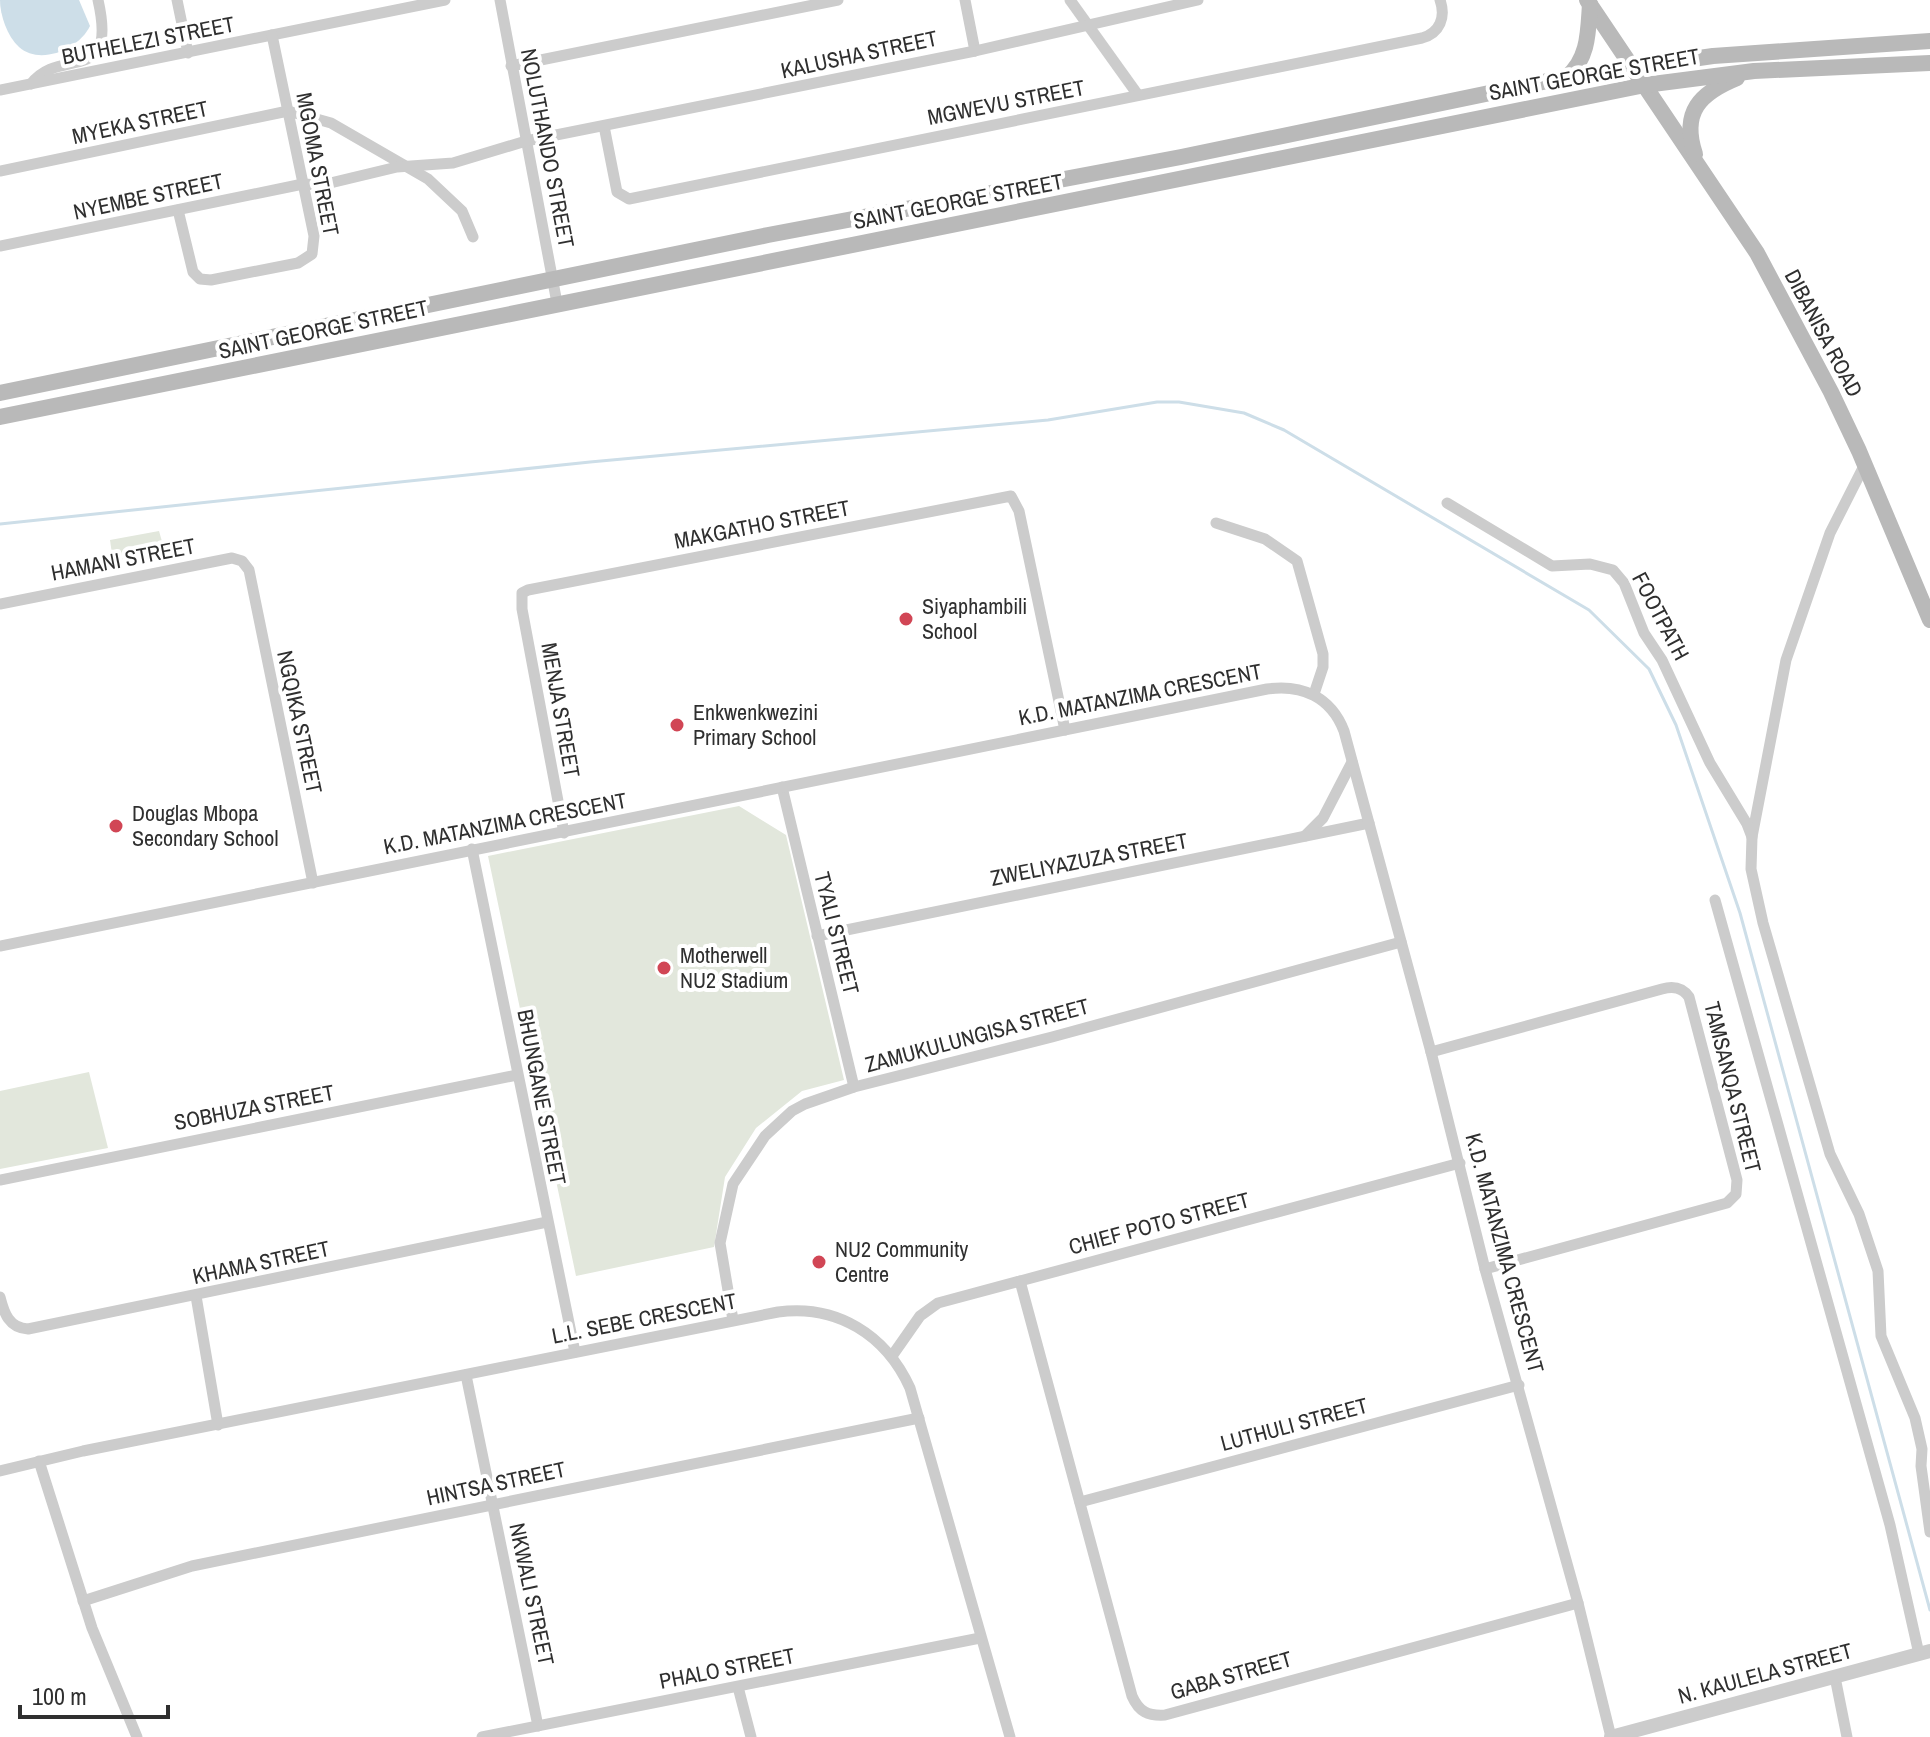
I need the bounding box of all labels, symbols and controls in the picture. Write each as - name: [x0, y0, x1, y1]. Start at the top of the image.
- street label: BUTHELEZI STREET: [59, 9, 237, 71]
- street label: KALUSHA STREET: [778, 23, 940, 85]
- street label: SAINT GEORGE STREET: [1486, 41, 1702, 107]
- street label: NOLUTHANDO STREET: [514, 46, 582, 250]
- street label: MGWEVU STREET: [925, 72, 1087, 132]
- street label: MGOMA STREET: [289, 90, 347, 238]
- street label: MYEKA STREET: [69, 93, 211, 151]
- street label: NYEMBE STREET: [70, 165, 226, 227]
- street label: SAINT GEORGE STREET: [850, 166, 1066, 236]
- street label: DIBANISA ROAD: [1778, 264, 1870, 402]
- street label: SAINT GEORGE STREET: [216, 292, 430, 366]
- street label: MAKGATHO STREET: [672, 492, 852, 556]
- street label: HAMANI STREET: [48, 530, 198, 588]
- street label: FOOTPATH: [1625, 567, 1697, 665]
- place label: Siyaphambili School: [922, 591, 1027, 646]
- marker: Siyaphambili School: [897, 610, 915, 628]
- street label: MENJA STREET: [534, 640, 588, 780]
- street label: NGQIKA STREET: [270, 648, 330, 796]
- street label: K.D. MATANZIMA CRESCENT: [1016, 656, 1264, 732]
- place label: Enkwenkwezini Primary School: [693, 697, 818, 752]
- marker: Enkwenkwezini Primary School: [668, 716, 686, 734]
- street label: K.D. MATANZIMA CRESCENT: [381, 785, 629, 861]
- place label: Douglas Mbopa Secondary School: [132, 798, 278, 853]
- marker: Douglas Mbopa Secondary School: [107, 817, 125, 835]
- street label: ZWELIYAZUZA STREET: [988, 825, 1190, 893]
- street label: TYALI STREET: [807, 869, 867, 997]
- place label: Motherwell NU2 Stadium: [680, 940, 788, 995]
- marker: Motherwell NU2 Stadium: [655, 959, 673, 977]
- street label: ZAMUKULUNGISA STREET: [862, 991, 1092, 1079]
- street label: TAMSANQA STREET: [1697, 998, 1769, 1176]
- street label: BHUNGANE STREET: [510, 1007, 574, 1187]
- street label: SOBHUZA STREET: [171, 1077, 337, 1137]
- street label: K.D. MATANZIMA CRESCENT: [1459, 1130, 1551, 1376]
- street label: CHIEF POTO STREET: [1065, 1184, 1253, 1262]
- street label: KHAMA STREET: [190, 1233, 332, 1291]
- place label: NU2 Community Centre: [835, 1234, 968, 1289]
- marker: NU2 Community Centre: [810, 1253, 828, 1271]
- street label: L.L. SEBE CRESCENT: [549, 1285, 739, 1351]
- street label: LUTHULI STREET: [1217, 1390, 1371, 1458]
- street label: HINTSA STREET: [424, 1454, 568, 1512]
- street label: NKWALI STREET: [502, 1520, 562, 1668]
- street label: N. KAULELA STREET: [1674, 1635, 1856, 1711]
- street label: PHALO STREET: [657, 1640, 797, 1696]
- street label: GABA STREET: [1167, 1643, 1295, 1707]
- scale bar: [20, 1669, 168, 1719]
- text: 100 m: [32, 1680, 87, 1712]

